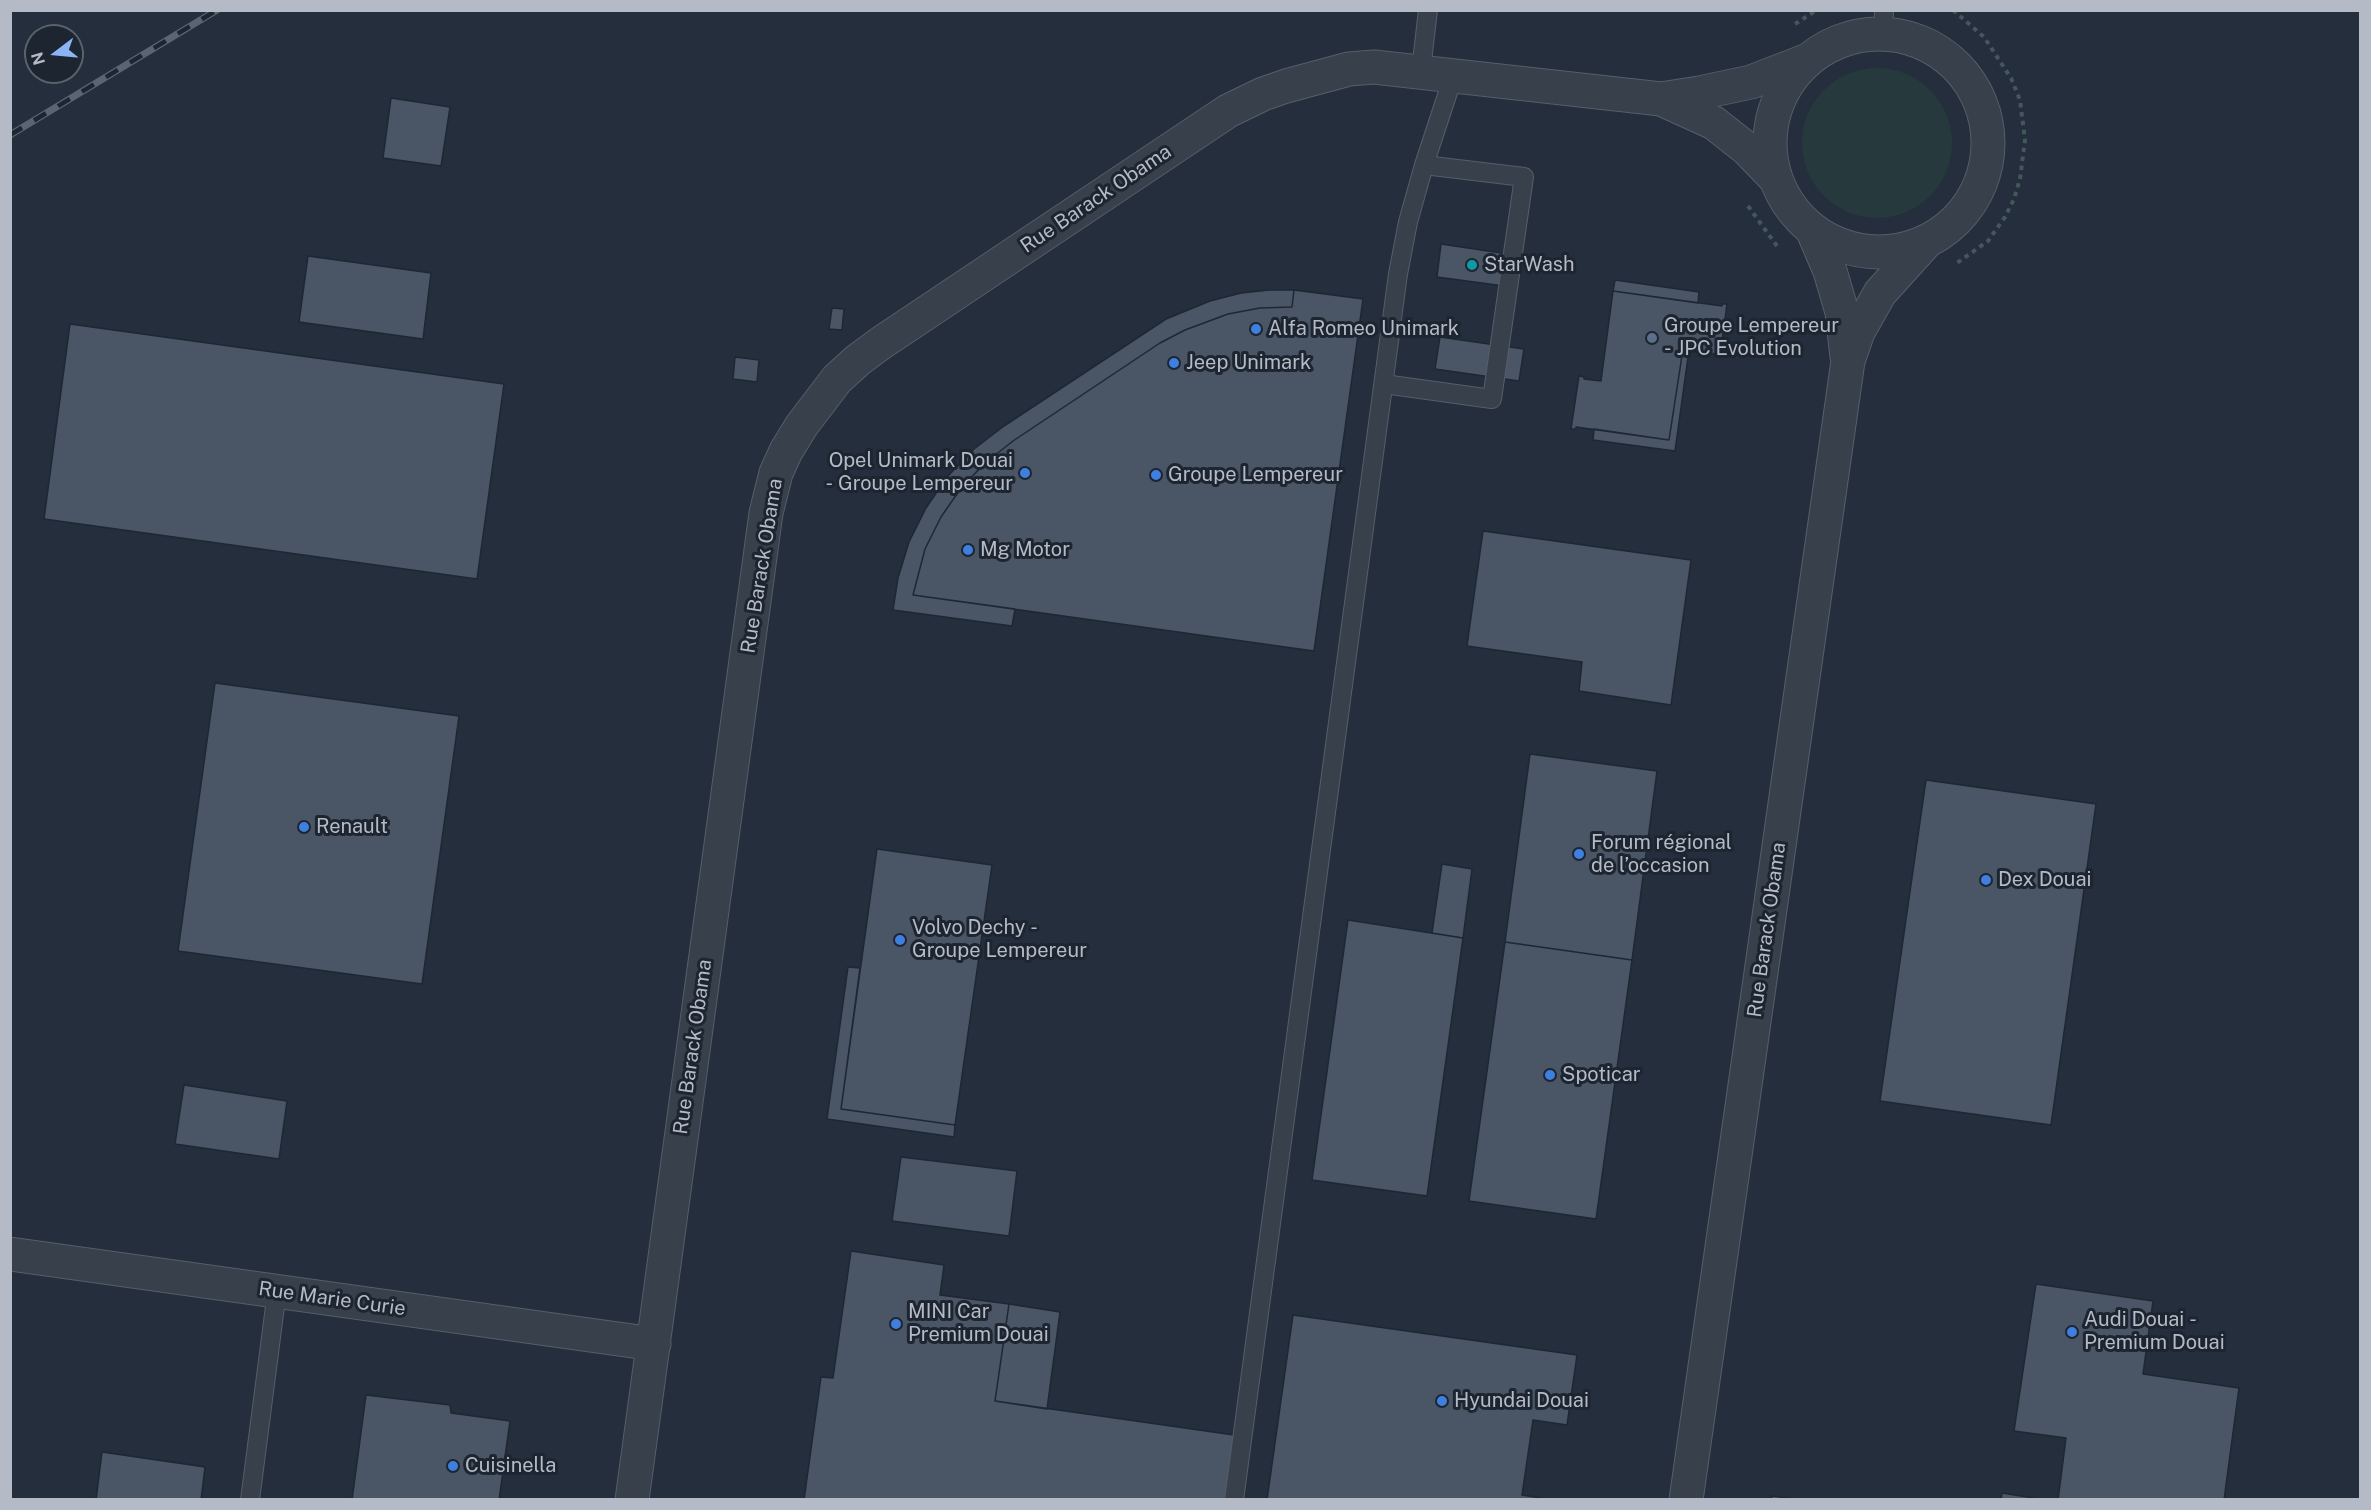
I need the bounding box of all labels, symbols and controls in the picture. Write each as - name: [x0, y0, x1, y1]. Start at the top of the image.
- north arrow: [24, 24, 84, 84]
- text: N: [27, 50, 49, 67]
- street label: Rue Barack Obama: [1016, 140, 1176, 258]
- place label: StarWash: [1484, 253, 1574, 277]
- marker: StarWash: [1465, 258, 1479, 272]
- place label: Groupe Lempereur - JPC Evolution: [1664, 314, 1839, 361]
- place label: Alfa Romeo Unimark: [1268, 317, 1459, 341]
- marker: Alfa Romeo Unimark: [1249, 322, 1263, 336]
- marker: Groupe Lempereur - JPC Evolution: [1645, 331, 1659, 345]
- place label: Jeep Unimark: [1186, 351, 1311, 375]
- marker: Jeep Unimark: [1167, 356, 1181, 370]
- place label: Opel Unimark Douai - Groupe Lempereur: [826, 449, 1013, 496]
- place label: Groupe Lempereur: [1168, 463, 1343, 487]
- marker: Opel Unimark Douai - Groupe Lempereur: [1018, 466, 1032, 480]
- marker: Groupe Lempereur: [1149, 468, 1163, 482]
- street label: Rue Barack Obama: [736, 477, 788, 655]
- place label: Mg Motor: [980, 538, 1070, 562]
- marker: Mg Motor: [961, 543, 975, 557]
- place label: Renault: [316, 815, 388, 839]
- marker: Renault: [297, 820, 311, 834]
- place label: Forum régional de l’occasion: [1591, 831, 1732, 878]
- street label: Rue Barack Obama: [1743, 841, 1791, 1019]
- marker: Forum régional de l’occasion: [1572, 847, 1586, 861]
- place label: Dex Douai: [1998, 868, 2091, 892]
- marker: Dex Douai: [1979, 873, 1993, 887]
- place label: Volvo Dechy - Groupe Lempereur: [912, 916, 1087, 963]
- marker: Volvo Dechy - Groupe Lempereur: [893, 933, 907, 947]
- street label: Rue Barack Obama: [669, 958, 717, 1136]
- place label: Spoticar: [1562, 1063, 1641, 1087]
- marker: Spoticar: [1543, 1068, 1557, 1082]
- street label: Rue Marie Curie: [257, 1277, 407, 1321]
- place label: MINI Car Premium Douai: [908, 1300, 1049, 1347]
- place label: Audi Douai - Premium Douai: [2084, 1308, 2225, 1355]
- marker: MINI Car Premium Douai: [889, 1317, 903, 1331]
- marker: Audi Douai - Premium Douai: [2065, 1325, 2079, 1339]
- place label: Hyundai Douai: [1454, 1389, 1589, 1413]
- marker: Hyundai Douai: [1435, 1394, 1449, 1408]
- place label: Cuisinella: [465, 1454, 556, 1478]
- marker: Cuisinella: [446, 1459, 460, 1473]

